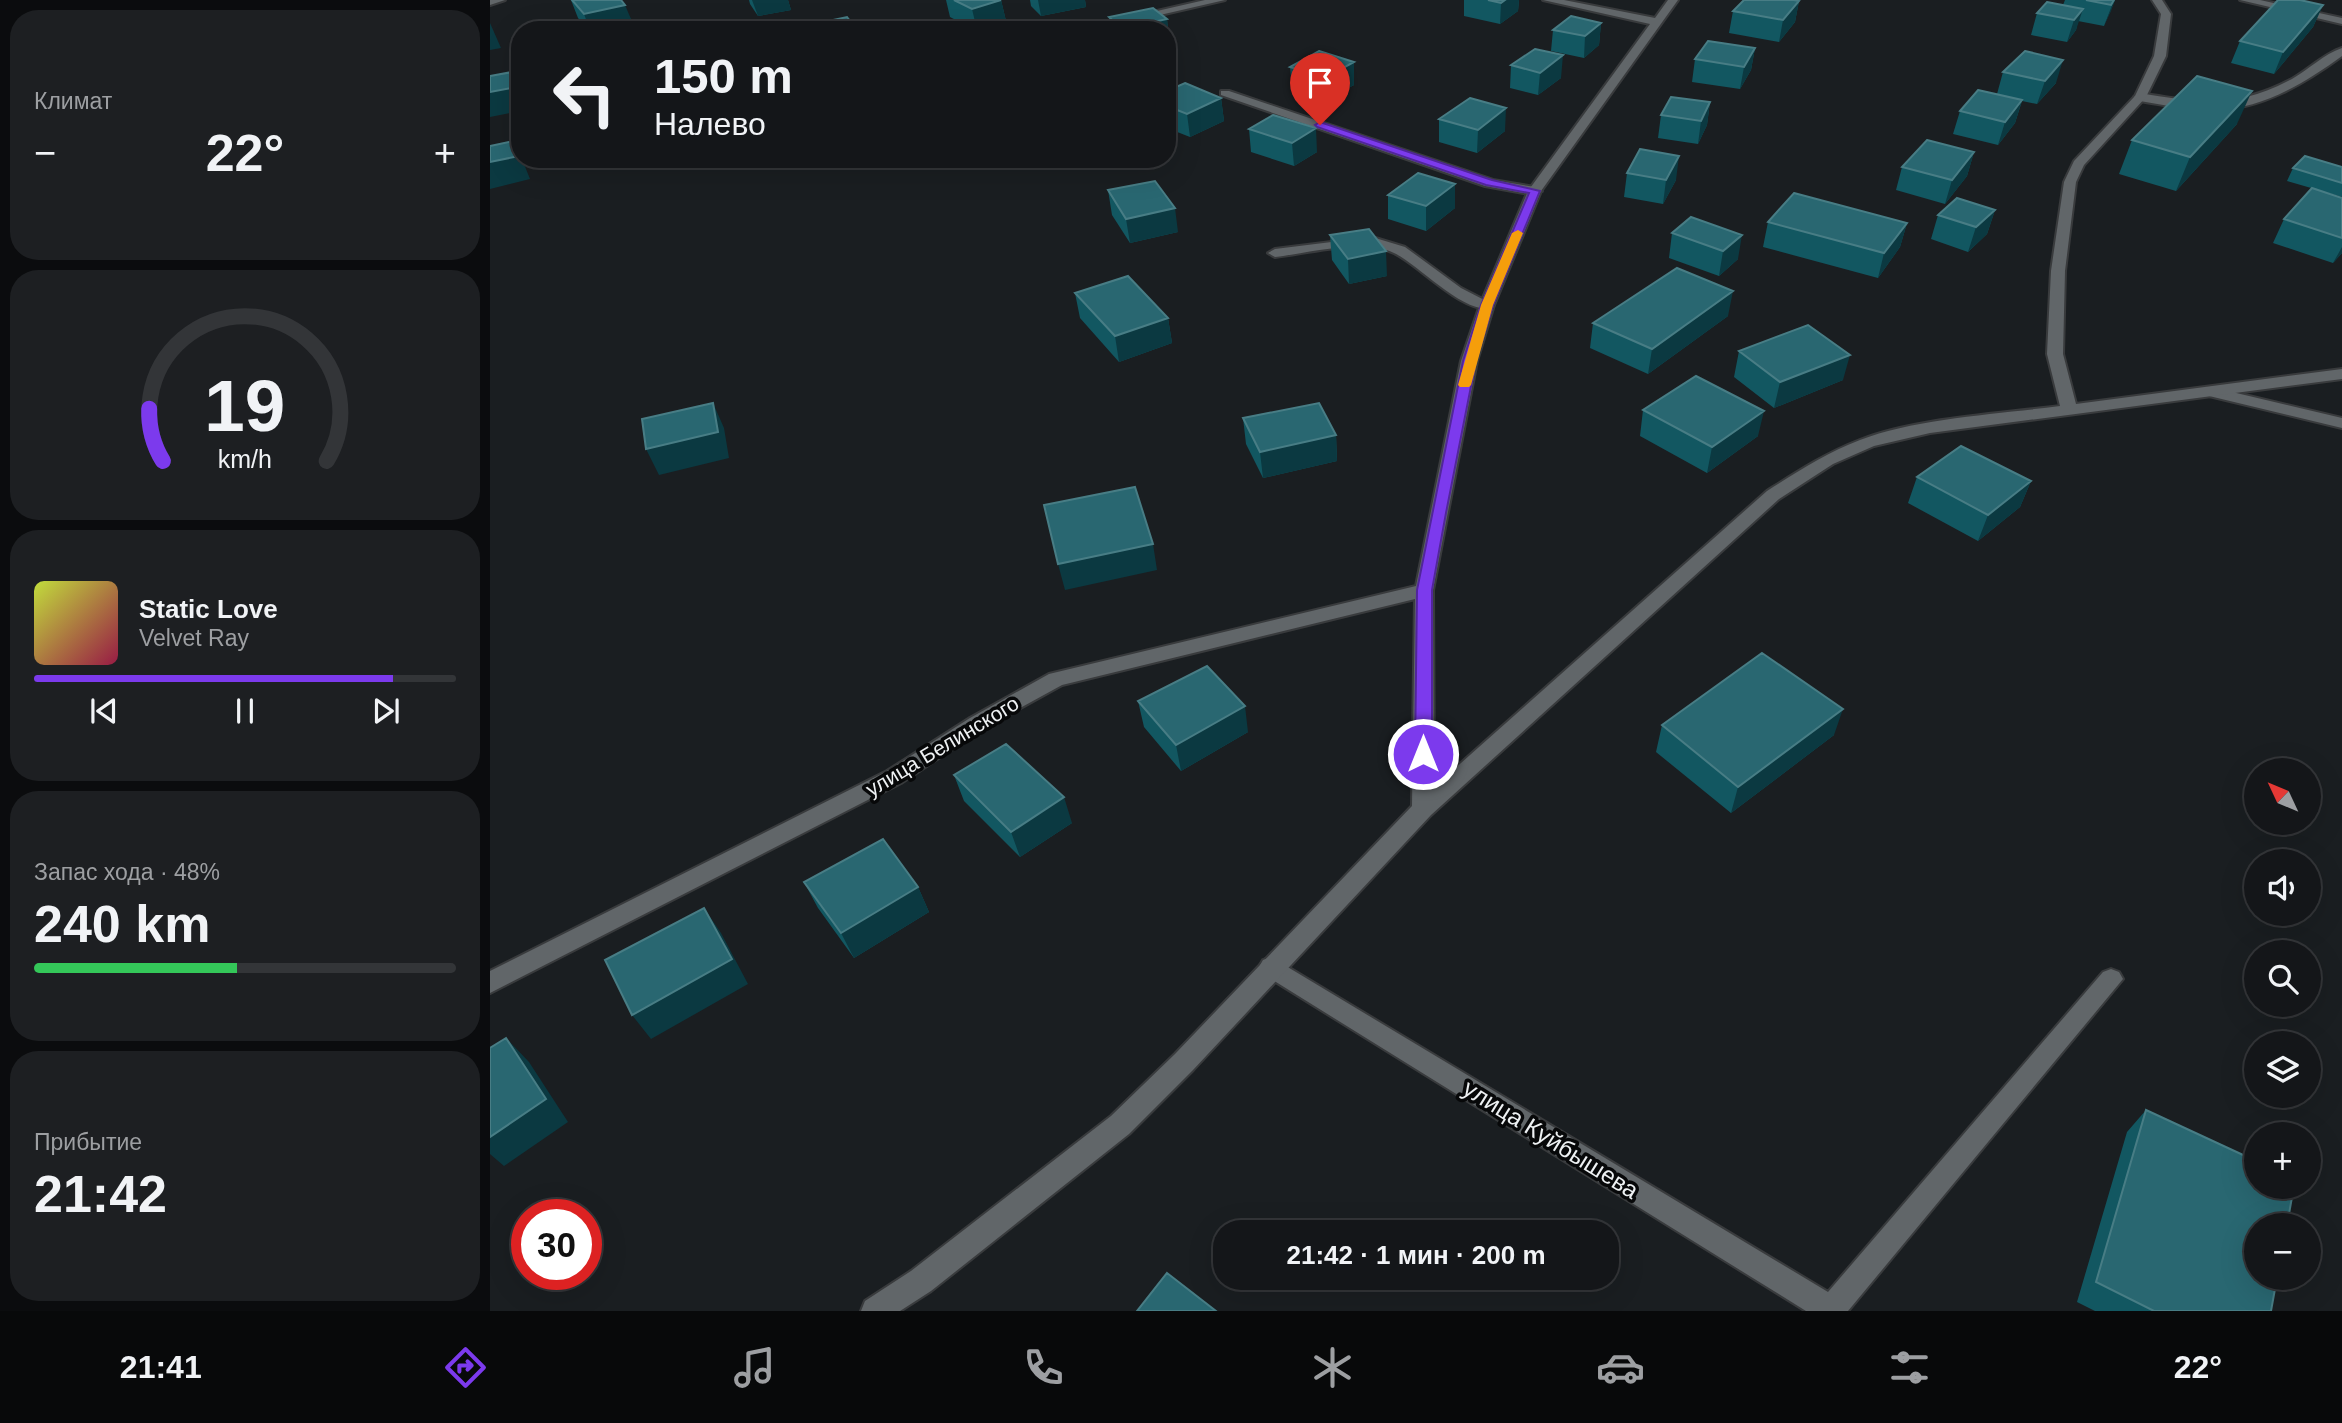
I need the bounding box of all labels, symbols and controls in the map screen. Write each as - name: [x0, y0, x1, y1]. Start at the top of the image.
- icon: left: [539, 49, 630, 140]
- text: 150 m: [654, 49, 793, 103]
- pin: [1290, 53, 1350, 125]
- icon: arrive: [1301, 64, 1339, 102]
- text: Климат: [34, 88, 112, 114]
- text: Налево: [654, 106, 766, 142]
- text: 22°: [206, 124, 284, 182]
- text: −: [34, 132, 56, 174]
- text: +: [434, 132, 456, 174]
- text: 19: [205, 366, 285, 447]
- text: km/h: [218, 445, 272, 473]
- text: Static Love: [139, 594, 278, 624]
- text: Velvet Ray: [139, 625, 249, 651]
- street label: улица Белинского: [861, 691, 1023, 801]
- icon: previous: [85, 692, 123, 730]
- icon: pause: [226, 692, 264, 730]
- icon: next: [367, 692, 405, 730]
- position arrow: [1386, 717, 1460, 791]
- north arrow: [2244, 758, 2320, 835]
- map controls: [2244, 758, 2321, 1290]
- button: sound: [2244, 849, 2321, 926]
- text: Запас хода · 48%: [34, 859, 220, 885]
- text: 240 km: [34, 895, 210, 953]
- button: search: [2244, 940, 2321, 1017]
- button: layers: [2244, 1031, 2321, 1108]
- street label: улица Куйбышева: [1458, 1074, 1644, 1204]
- button: +: [2244, 1122, 2321, 1199]
- text: Прибытие: [34, 1129, 142, 1155]
- text: 21:42: [34, 1165, 167, 1223]
- speed limit sign: 30: [511, 1199, 602, 1290]
- button: −: [2244, 1213, 2321, 1290]
- text: 21:42 · 1 мин · 200 m: [1286, 1240, 1546, 1270]
- icon: directions: [441, 1343, 490, 1392]
- icon: music: [730, 1343, 779, 1392]
- icon: phone: [1019, 1343, 1068, 1392]
- icon: climate: [1308, 1343, 1357, 1392]
- icon: car: [1596, 1343, 1645, 1392]
- icon: filters: [1885, 1343, 1934, 1392]
- text: 21:41: [120, 1349, 202, 1385]
- text: 22°: [2174, 1349, 2222, 1385]

